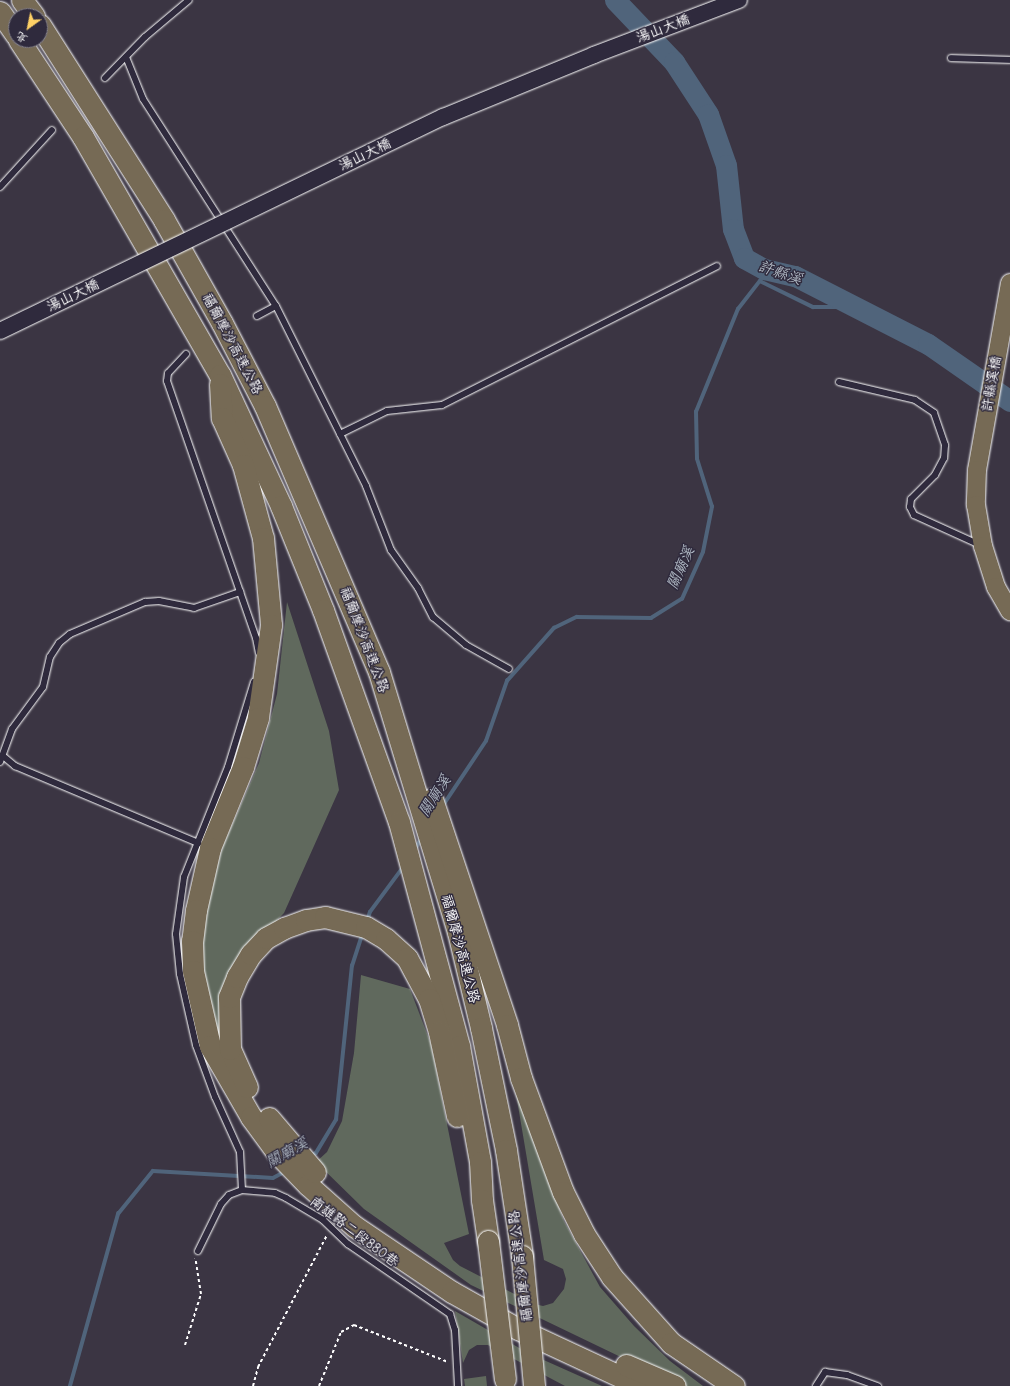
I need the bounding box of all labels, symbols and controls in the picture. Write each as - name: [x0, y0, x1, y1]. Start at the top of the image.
- north arrow: [8, 8, 48, 48]
- street label: 湯山大橋: [634, 11, 692, 47]
- text: 北: [14, 29, 30, 46]
- street label: 湯山大橋: [336, 135, 394, 175]
- water label: 許縣溪: [756, 257, 804, 289]
- street label: 湯山大橋: [44, 276, 102, 316]
- street label: 福爾摩沙高速公路: [198, 291, 266, 397]
- street label: 許縣溪橋: [979, 355, 1005, 413]
- water label: 關廟溪: [664, 544, 698, 592]
- street label: 福爾摩沙高速公路: [336, 585, 392, 695]
- water label: 關廟溪: [415, 772, 455, 820]
- street label: 福爾摩沙高速公路: [437, 893, 483, 1005]
- water label: 關廟溪: [263, 1134, 311, 1172]
- street label: 南雄路二段880巷: [306, 1193, 402, 1271]
- street label: 福爾摩沙高速公路: [506, 1209, 536, 1323]

